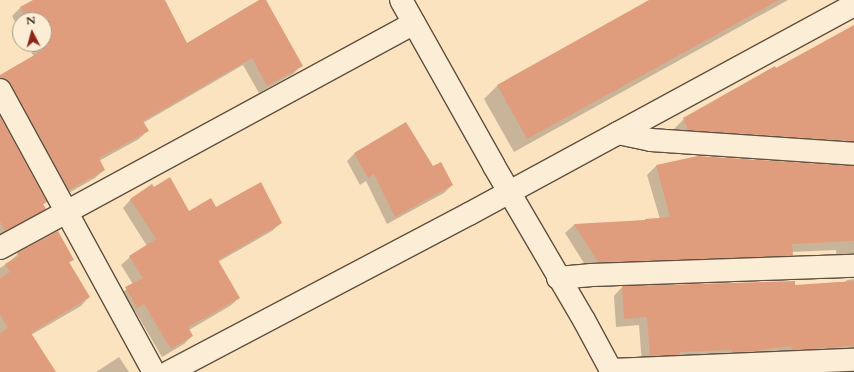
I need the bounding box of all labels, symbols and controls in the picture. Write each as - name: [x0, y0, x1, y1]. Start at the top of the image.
- north arrow: [12, 12, 52, 52]
- text: N: [25, 13, 36, 29]

